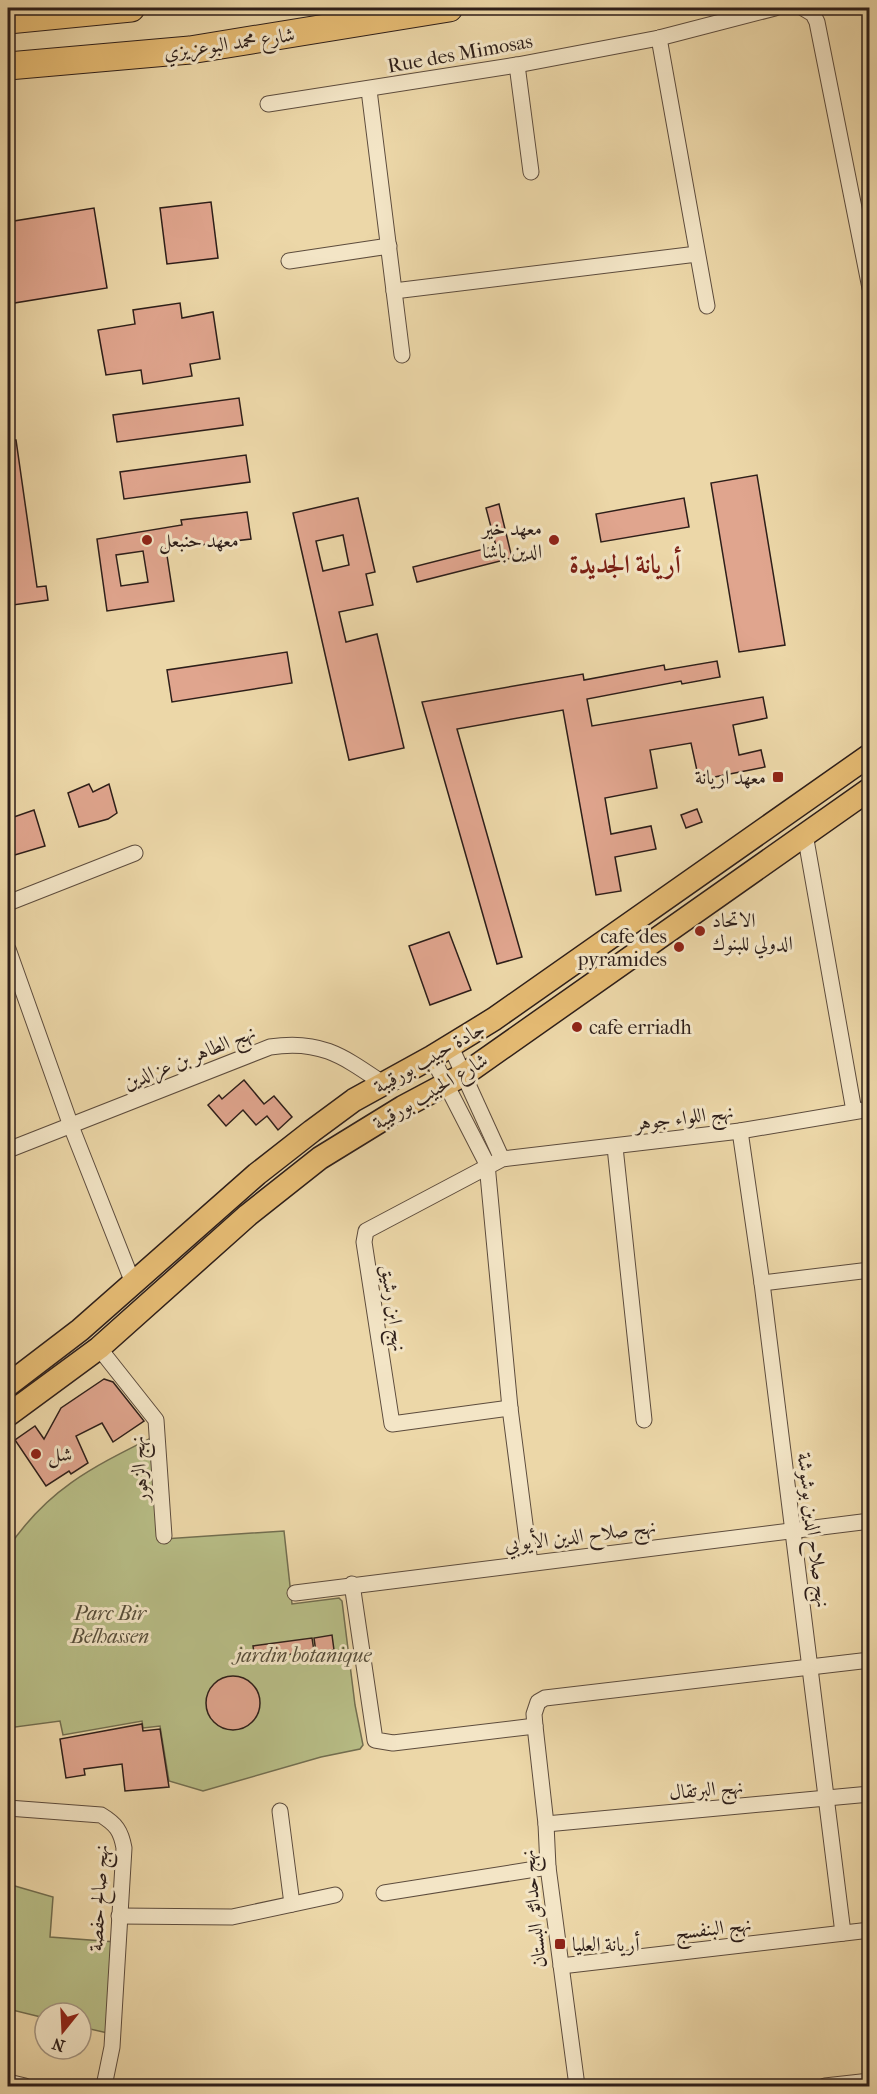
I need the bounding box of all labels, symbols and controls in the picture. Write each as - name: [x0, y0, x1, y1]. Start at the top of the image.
- street label: شارع محمد البوعزيزي: [162, 23, 297, 70]
- street label: Rue des Mimosas: [386, 29, 534, 78]
- place label: معهد خير الدين باشا: [480, 517, 542, 563]
- place label: معهد حنبعل: [159, 529, 239, 555]
- marker: معهد حنبعل: [140, 533, 154, 547]
- marker: معهد خير الدين باشا: [547, 533, 561, 547]
- district label: أريانة الجديدة: [569, 546, 682, 580]
- place label: معهد اريانة: [695, 766, 766, 790]
- marker: معهد اريانة: [771, 770, 785, 784]
- place label: الاتحاد الدولي للبنوك: [712, 909, 793, 959]
- marker: الاتحاد الدولي للبنوك: [693, 924, 707, 938]
- place label: cafe des pyramides: [577, 925, 667, 971]
- marker: cafe des pyramides: [672, 940, 686, 954]
- street label: جادة حبيب بورقيبة: [370, 1016, 490, 1100]
- place label: cafe erriadh: [589, 1016, 692, 1039]
- street label: نهج الطاهر بن عزالدين: [120, 1020, 261, 1100]
- marker: cafe erriadh: [570, 1020, 584, 1034]
- street label: شارع الحبيب بورقيبة: [369, 1048, 495, 1140]
- street label: نهج اللواء جوهر: [631, 1100, 735, 1141]
- street label: نهج ابن رشيق: [370, 1263, 411, 1354]
- street label: نهج الزهور: [126, 1435, 159, 1505]
- place label: شل: [48, 1443, 72, 1469]
- marker: شل: [29, 1447, 43, 1461]
- street label: نهج صلاح الدين بوشوشة: [787, 1451, 834, 1610]
- street label: نهج صلاح الدين الأيوبي: [502, 1511, 658, 1562]
- park label: Parc Bir Belhassen: [70, 1602, 149, 1648]
- park label: jardin botanique: [230, 1644, 372, 1667]
- street label: نهج البرتقال: [668, 1775, 745, 1810]
- street label: نهج صالح حفصة: [84, 1844, 119, 1952]
- street label: نهج حدائق البستان: [516, 1848, 557, 1969]
- street label: نهج البنفسج: [673, 1912, 753, 1951]
- place label: أريانة العليا: [572, 1930, 640, 1957]
- marker: أريانة العليا: [553, 1937, 567, 1951]
- north arrow: [33, 2001, 93, 2061]
- text: N: [49, 2034, 67, 2056]

